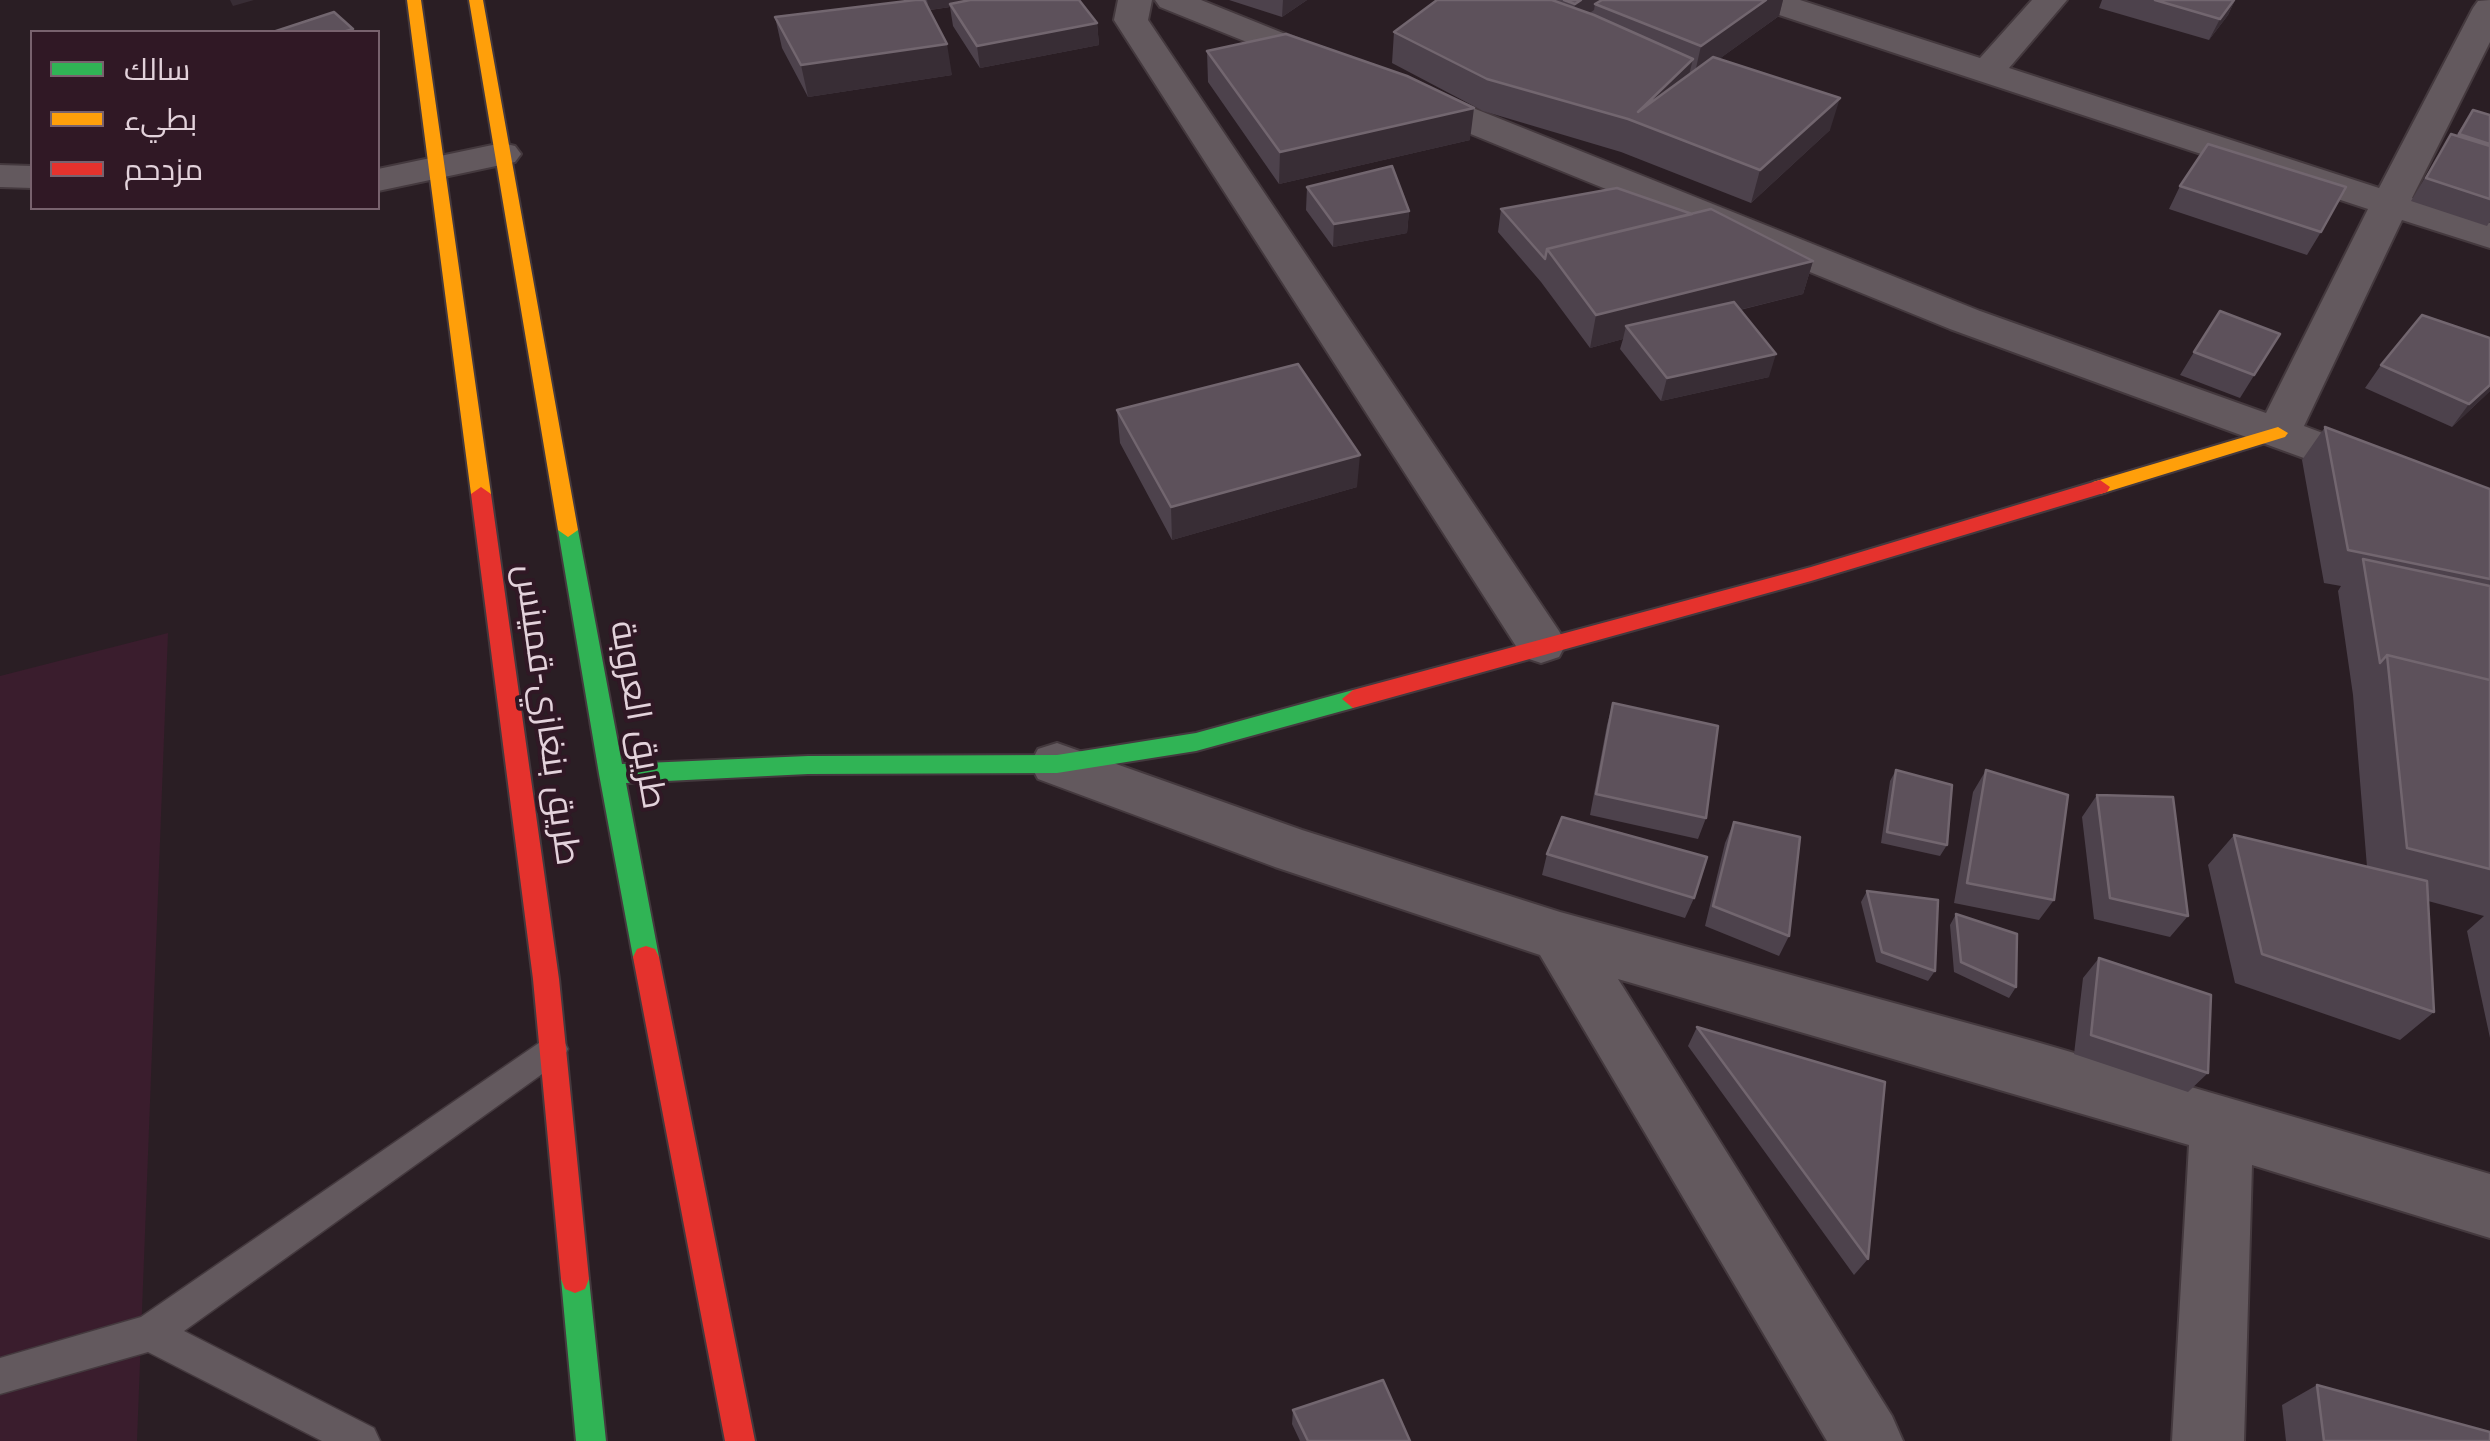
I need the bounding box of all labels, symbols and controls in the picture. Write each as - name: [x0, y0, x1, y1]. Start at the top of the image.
- legend: [30, 30, 380, 210]
- text: سالك: [124, 53, 190, 86]
- text: بطيء: [124, 103, 197, 136]
- text: مزدحم: [124, 153, 203, 186]
- street label: طريق بنغازي-قمينس: [504, 562, 588, 868]
- street label: طريق العروبة: [600, 618, 674, 812]

